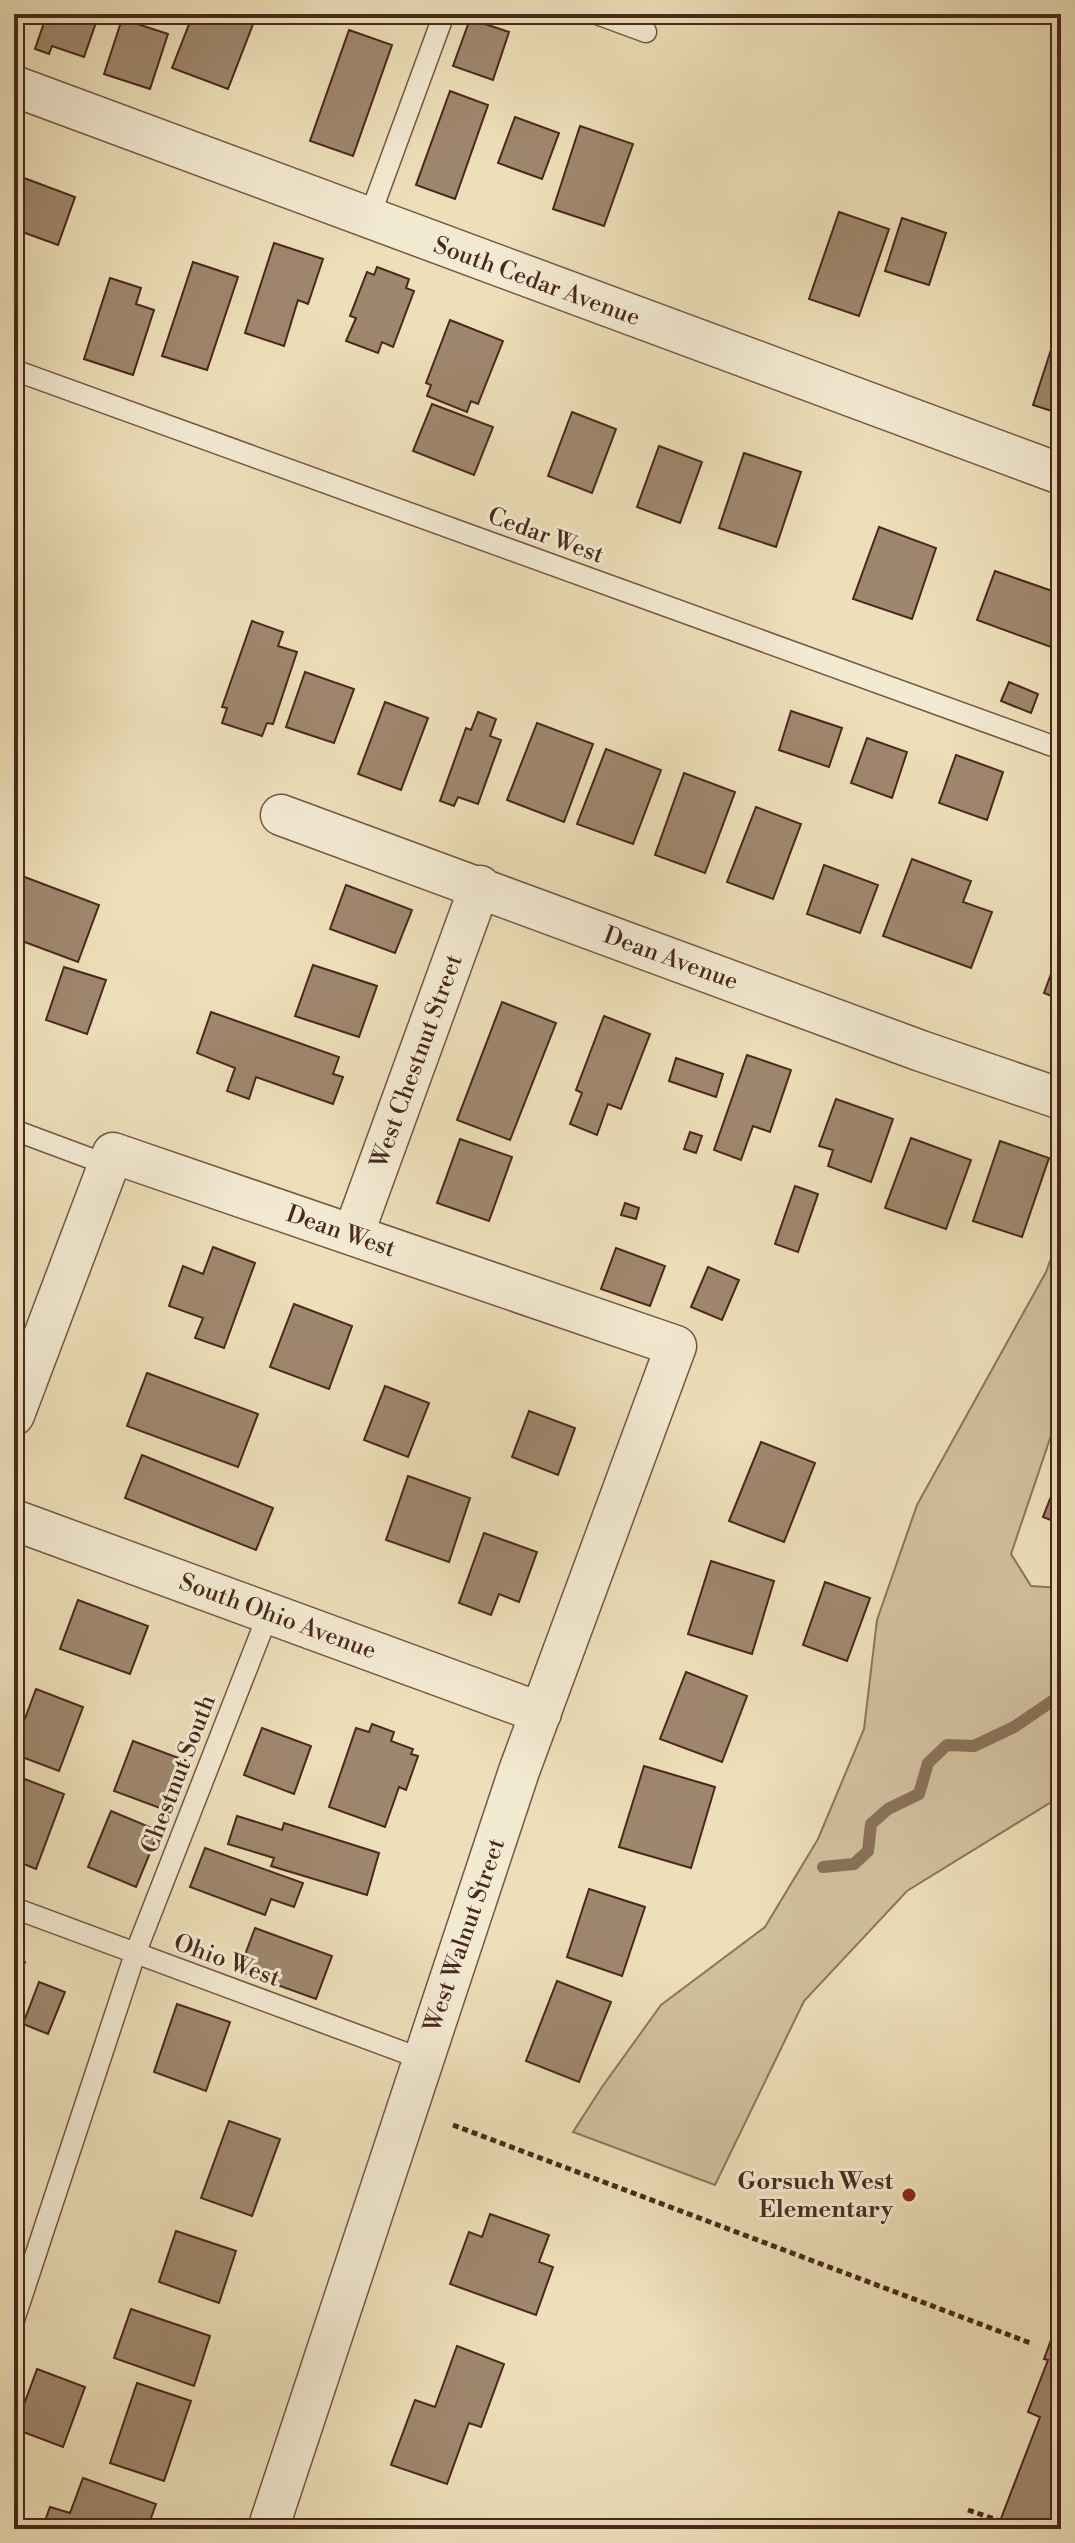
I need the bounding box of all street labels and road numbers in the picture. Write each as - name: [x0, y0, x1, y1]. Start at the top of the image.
- street label: South Cedar Avenue: [429, 231, 644, 333]
- street label: Cedar West: [484, 501, 608, 571]
- street label: Dean Avenue: [599, 921, 742, 997]
- street label: West Chestnut Street: [364, 950, 470, 1173]
- street label: Dean West: [282, 1199, 400, 1265]
- street label: South Ohio Avenue: [175, 1567, 380, 1667]
- street label: Chestnut South: [135, 1691, 223, 1858]
- street label: West Walnut Street: [417, 1834, 512, 2037]
- street label: Ohio West: [169, 1928, 284, 1994]

